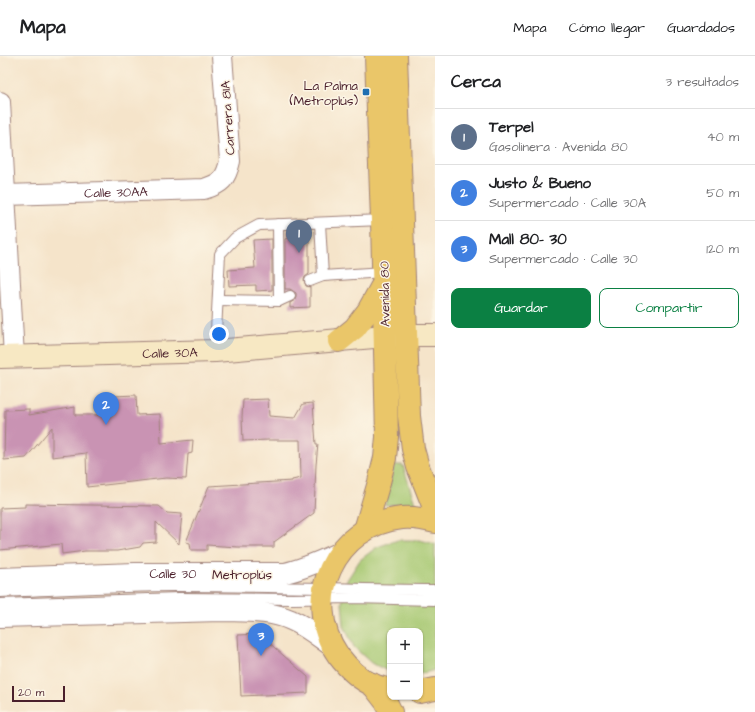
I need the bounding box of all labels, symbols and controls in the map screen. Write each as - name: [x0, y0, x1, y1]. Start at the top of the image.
- text: Mapa: [20, 14, 66, 41]
- text: Mapa: [513, 18, 547, 38]
- text: Cómo llegar: [569, 18, 645, 38]
- text: Guardados: [667, 18, 735, 38]
- text: Cerca: [451, 70, 501, 94]
- text: 3 resultados: [665, 73, 739, 91]
- place label: La Palma (Metroplús): [290, 77, 358, 110]
- street label: Carrera 81A: [216, 79, 240, 156]
- marker: La Palma (Metroplús): [361, 87, 371, 97]
- text: Terpel: [489, 117, 534, 138]
- text: 1: [463, 128, 465, 146]
- text: 40 m: [707, 128, 739, 146]
- text: Gasolinera · Avenida 80: [489, 138, 628, 156]
- text: Justo & Bueno: [489, 173, 591, 194]
- street label: Calle 30AA: [84, 183, 149, 203]
- text: 2: [460, 184, 468, 202]
- text: 50 m: [706, 184, 739, 202]
- text: Supermercado · Calle 30A: [489, 194, 646, 212]
- pin: 1: [286, 220, 312, 253]
- text: Mall 80- 30: [489, 229, 567, 250]
- text: 3: [461, 240, 467, 258]
- text: 120 m: [706, 240, 739, 258]
- text: Supermercado · Calle 30: [489, 250, 638, 268]
- street label: Avenida 80: [375, 261, 395, 327]
- button: Guardar: [451, 288, 591, 328]
- button: Compartir: [599, 288, 739, 328]
- your location: [209, 324, 229, 344]
- street label: Calle 30A: [142, 343, 199, 363]
- pin: 2: [93, 392, 119, 425]
- street label: Calle 30: [149, 565, 196, 583]
- street label: Metroplús: [212, 566, 272, 584]
- pin: 3: [248, 623, 274, 656]
- map controls: [387, 628, 423, 700]
- button: +: [387, 628, 423, 664]
- button: −: [387, 664, 423, 700]
- scale bar: [12, 684, 65, 703]
- text: 20 m: [18, 685, 44, 700]

